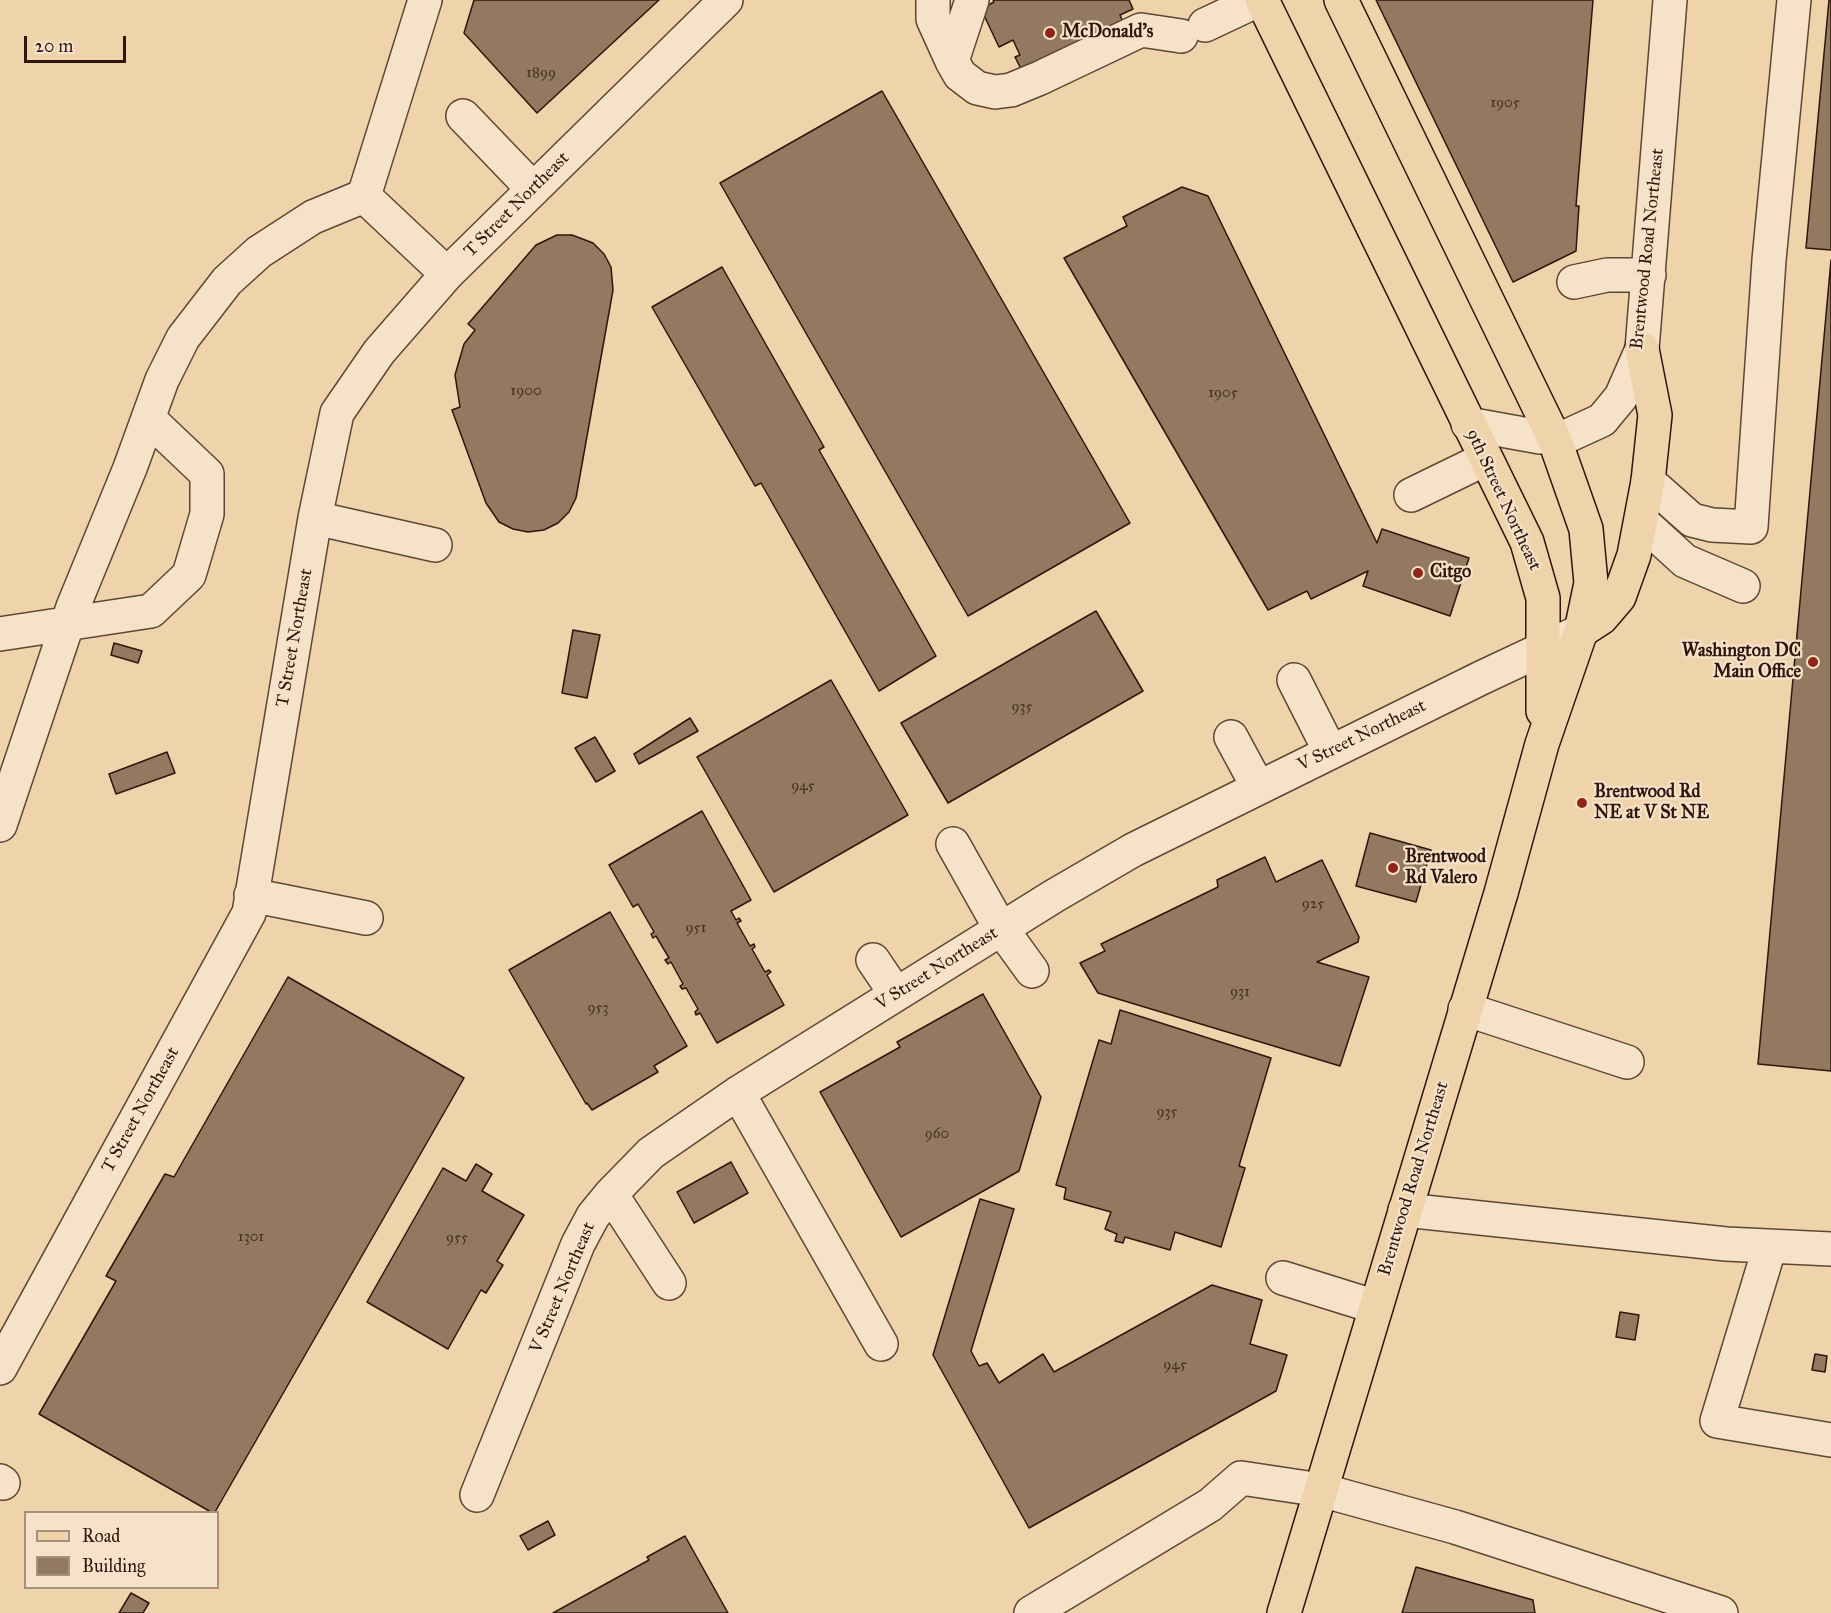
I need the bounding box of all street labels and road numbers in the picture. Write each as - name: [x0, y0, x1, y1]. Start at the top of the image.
- street label: Brentwood Road Northeast: [1627, 147, 1669, 351]
- street label: T Street Northeast: [460, 148, 574, 262]
- street label: 9th Street Northeast: [1461, 426, 1545, 574]
- street label: T Street Northeast: [272, 567, 318, 709]
- street label: V Street Northeast: [1294, 696, 1430, 776]
- street label: V Street Northeast: [872, 923, 1002, 1015]
- street label: T Street Northeast: [98, 1044, 184, 1176]
- street label: Brentwood Road Northeast: [1374, 1079, 1454, 1279]
- street label: V Street Northeast: [526, 1219, 600, 1357]

